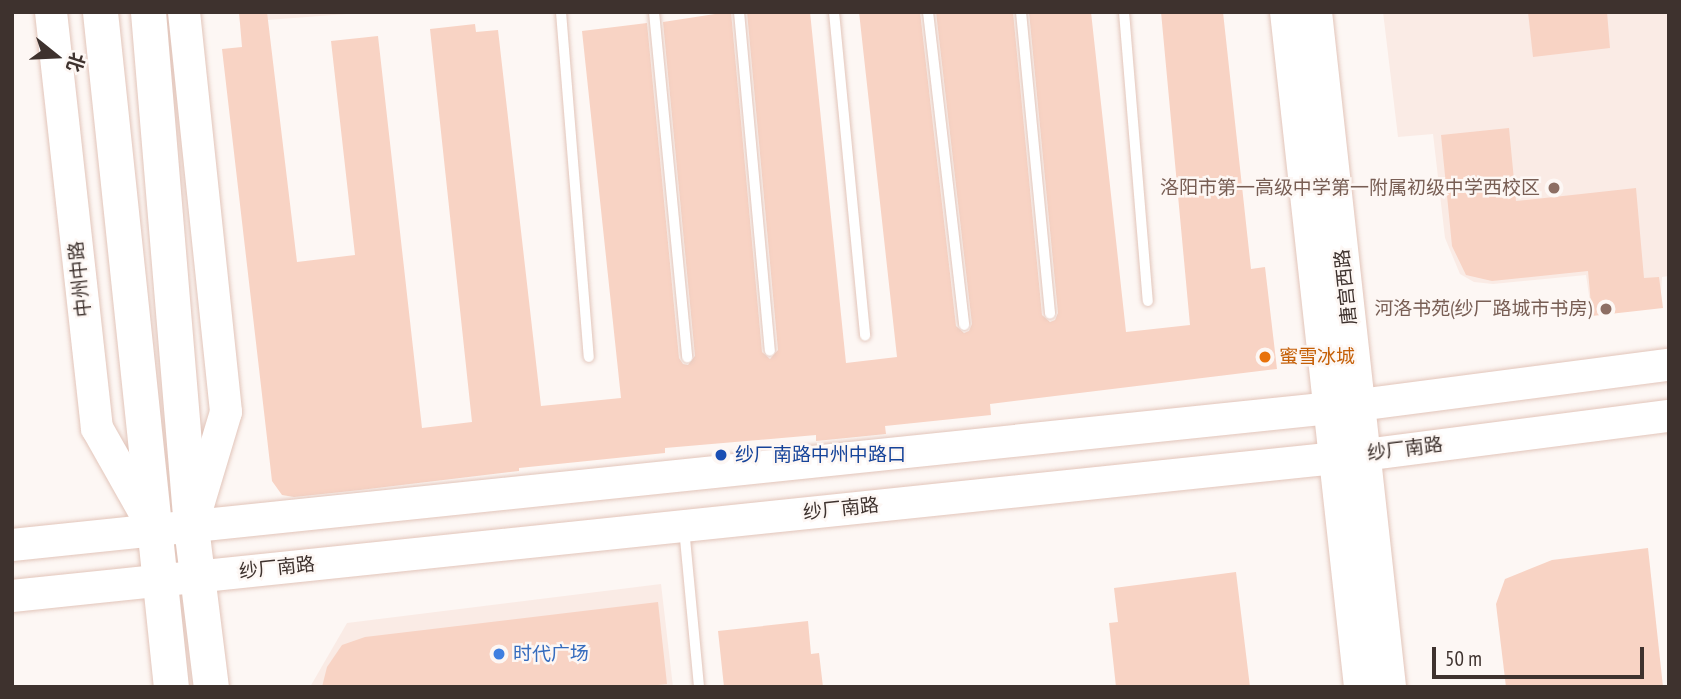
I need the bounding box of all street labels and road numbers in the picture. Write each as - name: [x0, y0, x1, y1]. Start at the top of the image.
- street label: 中州中路: [65, 240, 95, 318]
- street label: 唐宫西路: [1331, 248, 1361, 326]
- street label: 纱厂南路: [1366, 433, 1444, 465]
- street label: 纱厂南路: [802, 494, 880, 524]
- street label: 纱厂南路: [238, 553, 316, 583]

